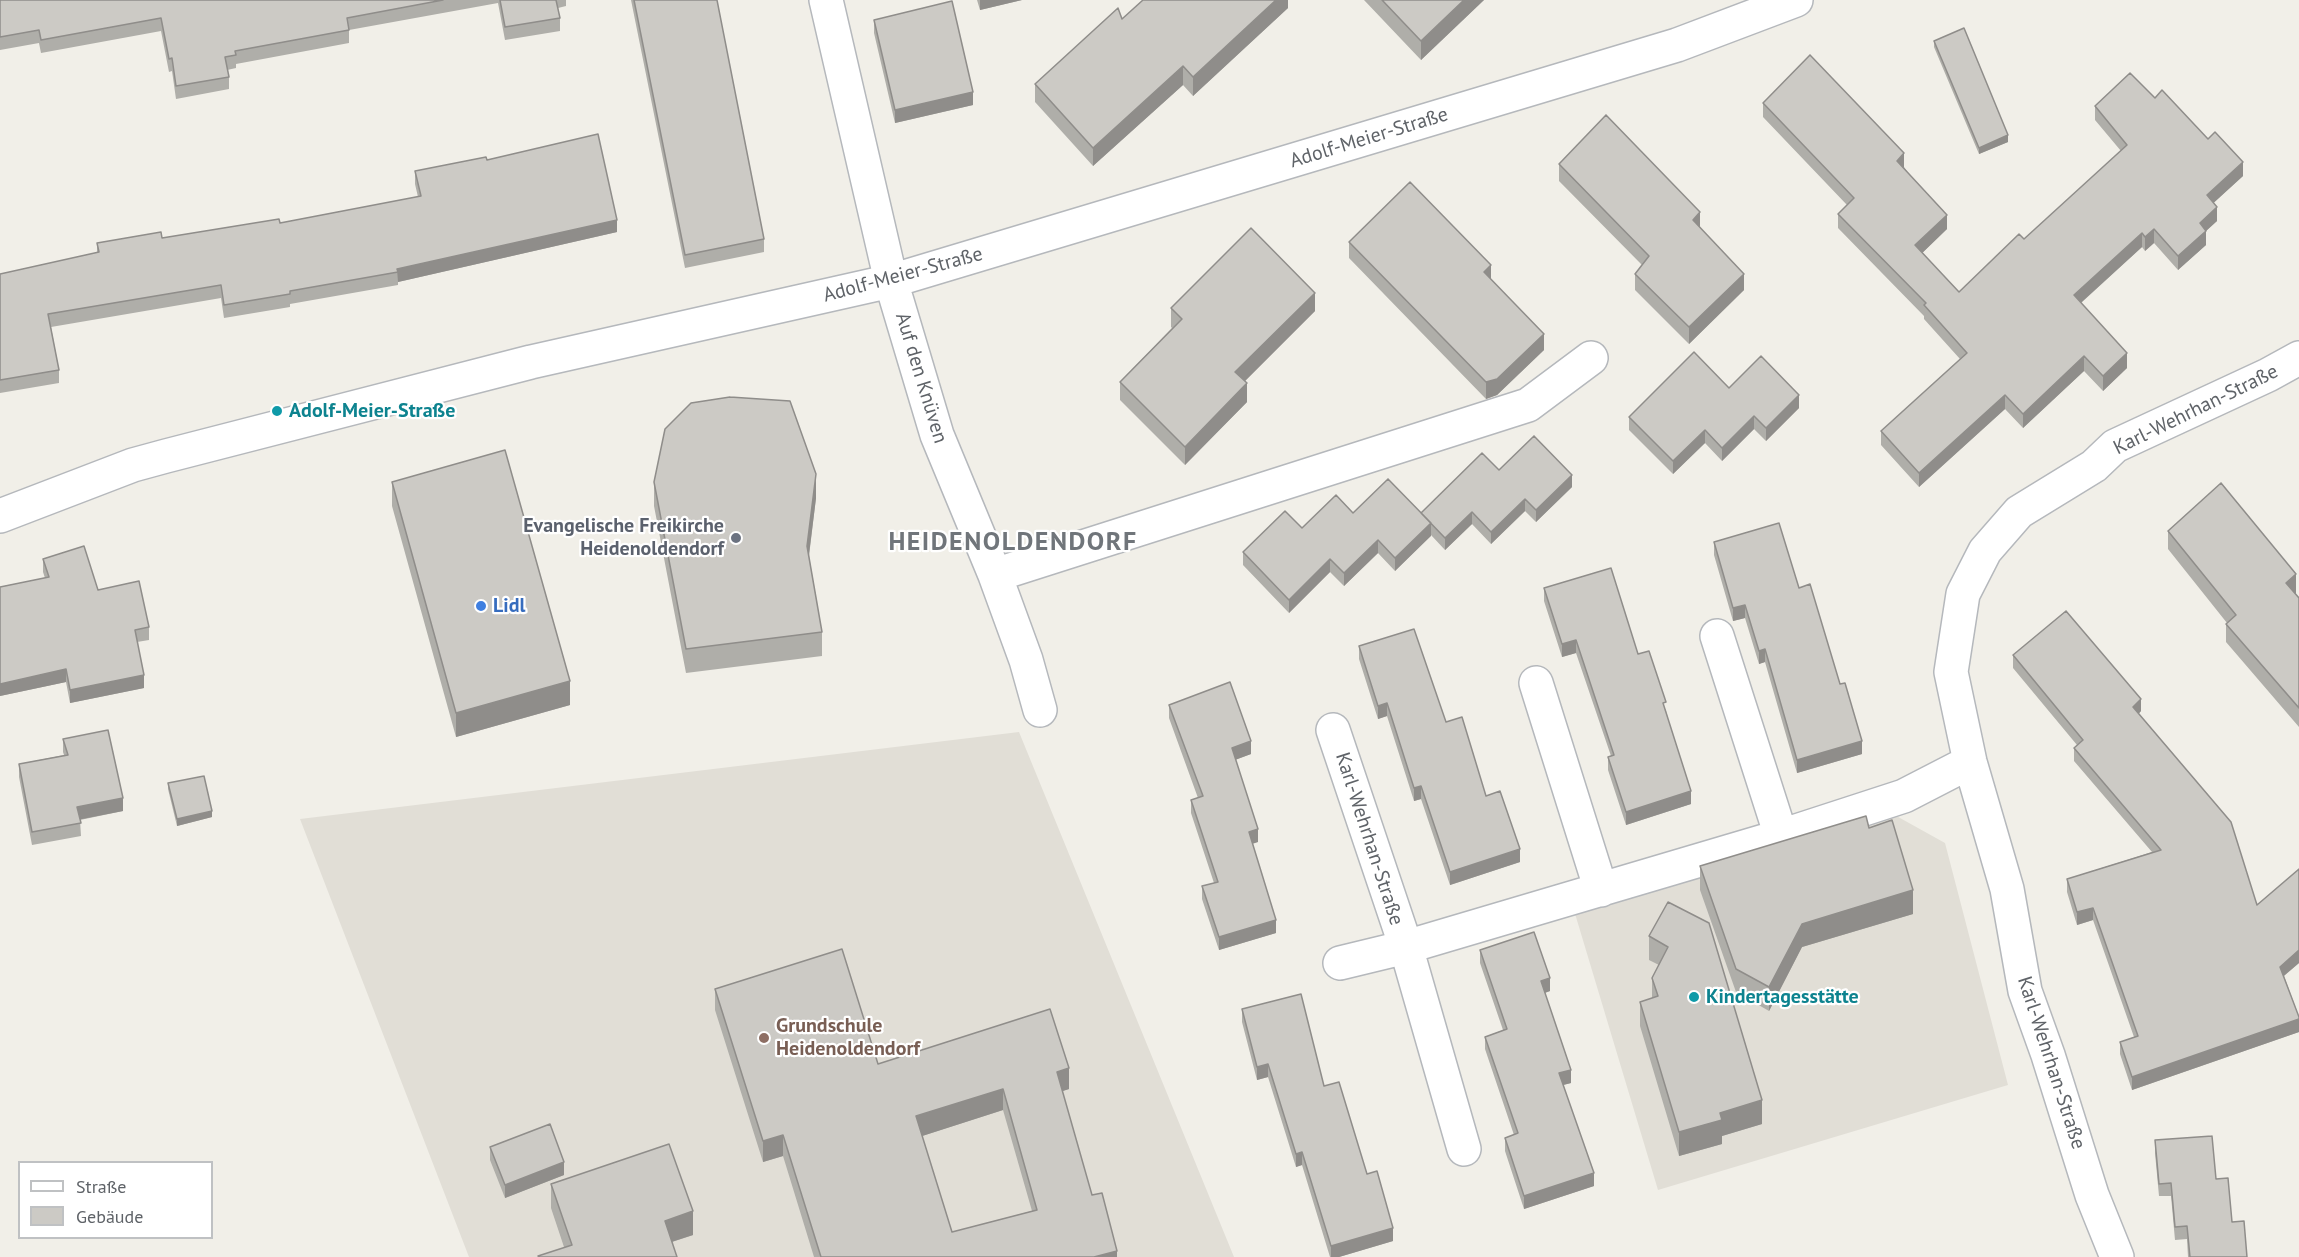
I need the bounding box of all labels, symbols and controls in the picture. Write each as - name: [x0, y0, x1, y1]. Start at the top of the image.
- street label: Adolf-Meier-Straße: [1287, 103, 1451, 173]
- street label: Adolf-Meier-Straße: [821, 242, 985, 308]
- street label: Auf den Knüven: [890, 310, 952, 446]
- street label: Karl-Wehrhan-Straße: [2110, 360, 2282, 460]
- place label: Adolf-Meier-Straße: [289, 399, 455, 423]
- marker: Adolf-Meier-Straße: [270, 404, 284, 418]
- place label: Evangelische Freikirche Heidenoldendorf: [523, 514, 724, 561]
- district label: HEIDENOLDENDORF: [888, 527, 1138, 559]
- marker: Evangelische Freikirche Heidenoldendorf: [729, 531, 743, 545]
- place label: Lidl: [493, 594, 525, 618]
- marker: Lidl: [474, 599, 488, 613]
- street label: Karl-Wehrhan-Straße: [1330, 750, 1408, 928]
- street label: Karl-Wehrhan-Straße: [2012, 974, 2090, 1152]
- place label: Kindertagesstätte: [1706, 985, 1859, 1009]
- marker: Kindertagesstätte: [1687, 990, 1701, 1004]
- place label: Grundschule Heidenoldendorf: [776, 1014, 920, 1061]
- marker: Grundschule Heidenoldendorf: [757, 1031, 771, 1045]
- legend: [18, 1161, 213, 1239]
- text: Straße: [76, 1175, 127, 1198]
- text: Gebäude: [76, 1205, 143, 1228]

